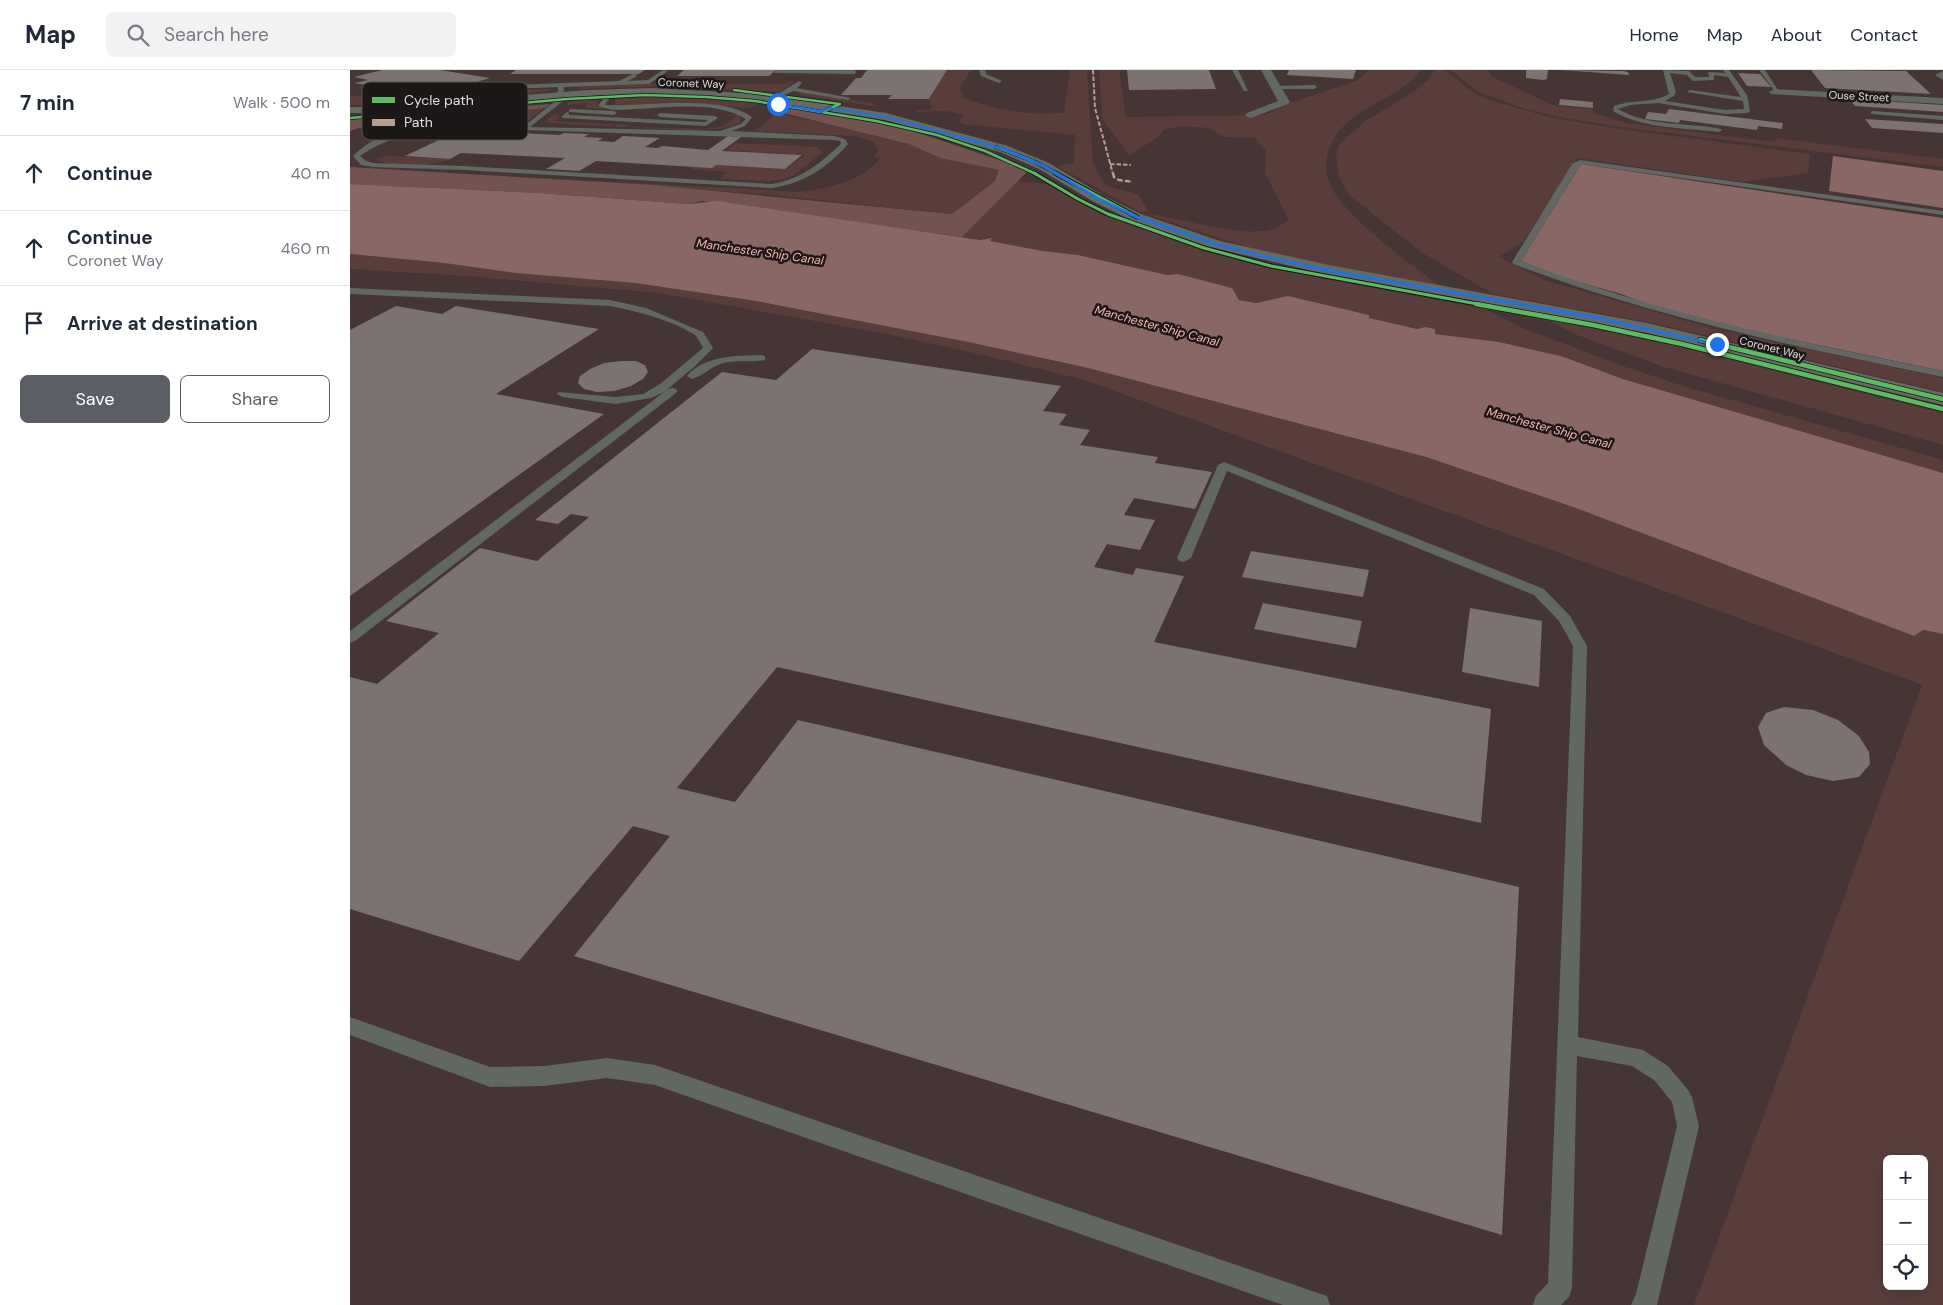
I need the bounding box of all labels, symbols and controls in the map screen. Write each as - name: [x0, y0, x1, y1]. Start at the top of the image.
- search box: [106, 12, 456, 57]
- text: Map: [25, 19, 76, 50]
- icon: search: [124, 21, 152, 49]
- text: Search here: [164, 22, 269, 47]
- text: Home: [1629, 23, 1679, 47]
- text: Map: [1707, 23, 1743, 47]
- text: About: [1771, 23, 1822, 47]
- text: Contact: [1850, 23, 1918, 47]
- street label: Coronet Way: [658, 75, 724, 91]
- legend: [362, 82, 528, 140]
- street label: Ouse Street: [1828, 87, 1890, 105]
- text: 7 min: [20, 89, 75, 117]
- text: Cycle path: [404, 91, 474, 109]
- text: Walk · 500 m: [233, 92, 330, 113]
- route start: [767, 93, 790, 116]
- text: Path: [404, 113, 433, 131]
- icon: ahead: [20, 159, 48, 187]
- text: Continue: [67, 161, 153, 186]
- text: 40 m: [291, 163, 330, 184]
- text: Continue: [67, 225, 153, 250]
- icon: ahead: [20, 234, 48, 262]
- water label: Manchester Ship Canal: [695, 235, 825, 269]
- text: 460 m: [281, 238, 330, 259]
- text: Coronet Way: [67, 250, 164, 271]
- water label: Manchester Ship Canal: [1093, 302, 1221, 350]
- icon: arrive: [20, 309, 48, 337]
- text: Arrive at destination: [67, 311, 258, 336]
- route end: [1706, 333, 1729, 356]
- street label: Coronet Way: [1738, 333, 1806, 363]
- button: Save: [20, 375, 170, 423]
- button: Share: [180, 375, 330, 423]
- water label: Manchester Ship Canal: [1485, 404, 1613, 452]
- map controls: [1883, 1155, 1928, 1290]
- button: +: [1883, 1155, 1928, 1200]
- button: −: [1883, 1200, 1928, 1245]
- button: locate: [1883, 1245, 1928, 1290]

